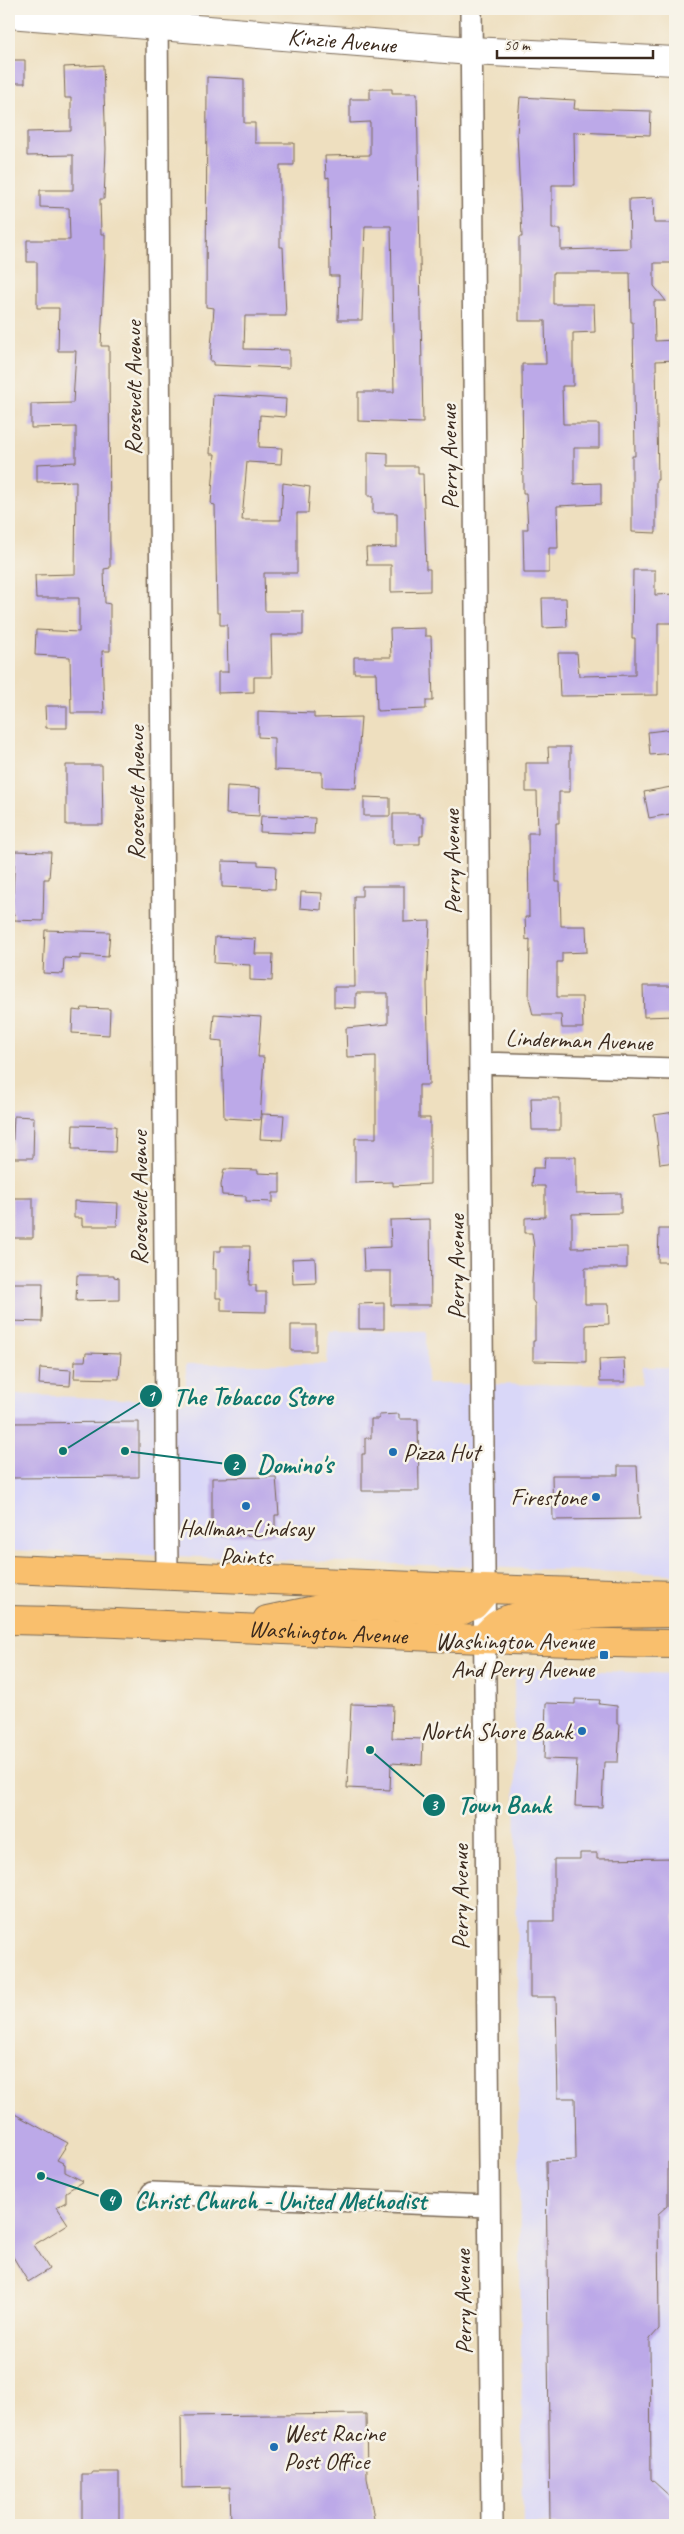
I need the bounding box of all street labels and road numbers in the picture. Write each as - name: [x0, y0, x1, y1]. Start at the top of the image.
- street label: Kinzie Avenue: [287, 21, 399, 60]
- street label: Roosevelt Avenue: [118, 319, 148, 455]
- street label: Perry Avenue: [433, 402, 465, 510]
- street label: Roosevelt Avenue: [121, 724, 151, 860]
- street label: Perry Avenue: [436, 807, 468, 915]
- street label: Linderman Avenue: [505, 1022, 655, 1058]
- street label: Roosevelt Avenue: [124, 1129, 154, 1265]
- street label: Perry Avenue: [441, 1212, 471, 1319]
- street label: Washington Avenue: [248, 1613, 410, 1651]
- street label: Perry Avenue: [445, 1842, 475, 1949]
- street label: Perry Avenue: [447, 2247, 479, 2355]

